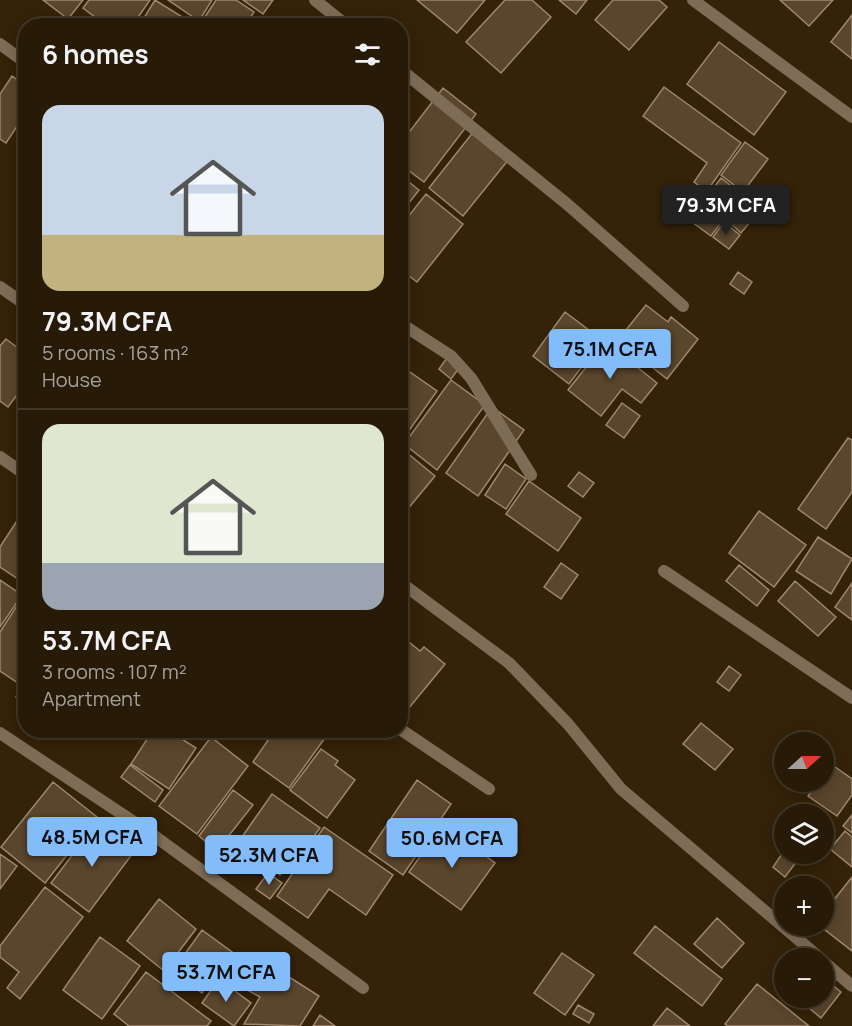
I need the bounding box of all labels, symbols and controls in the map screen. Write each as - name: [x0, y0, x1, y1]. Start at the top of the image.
- text: 6 homes: [42, 36, 149, 72]
- icon: filters: [351, 38, 384, 71]
- icon: home: [159, 144, 267, 252]
- pin: 79.3M CFA: [657, 185, 795, 236]
- text: 79.3M CFA: [676, 191, 776, 218]
- text: 79.3M CFA: [42, 303, 172, 339]
- pin: 75.1M CFA: [541, 329, 679, 380]
- text: 75.1M CFA: [563, 335, 657, 362]
- text: 5 rooms · 163 m²: [42, 339, 188, 366]
- text: House: [42, 366, 102, 393]
- icon: home: [159, 463, 267, 571]
- text: 53.7M CFA: [42, 622, 172, 658]
- text: 3 rooms · 107 m²: [42, 658, 187, 685]
- text: Apartment: [42, 685, 141, 712]
- north arrow: [774, 732, 834, 792]
- map controls: [774, 732, 834, 1008]
- button: layers: [774, 804, 834, 864]
- pin: 48.5M CFA: [23, 817, 161, 868]
- pin: 50.6M CFA: [383, 818, 521, 869]
- text: 48.5M CFA: [41, 823, 143, 850]
- text: 50.6M CFA: [401, 824, 503, 851]
- pin: 52.3M CFA: [200, 835, 338, 886]
- text: 52.3M CFA: [219, 841, 319, 868]
- button: +: [774, 876, 834, 936]
- button: −: [774, 948, 834, 1008]
- pin: 53.7M CFA: [157, 952, 295, 1003]
- text: 53.7M CFA: [176, 958, 276, 985]

